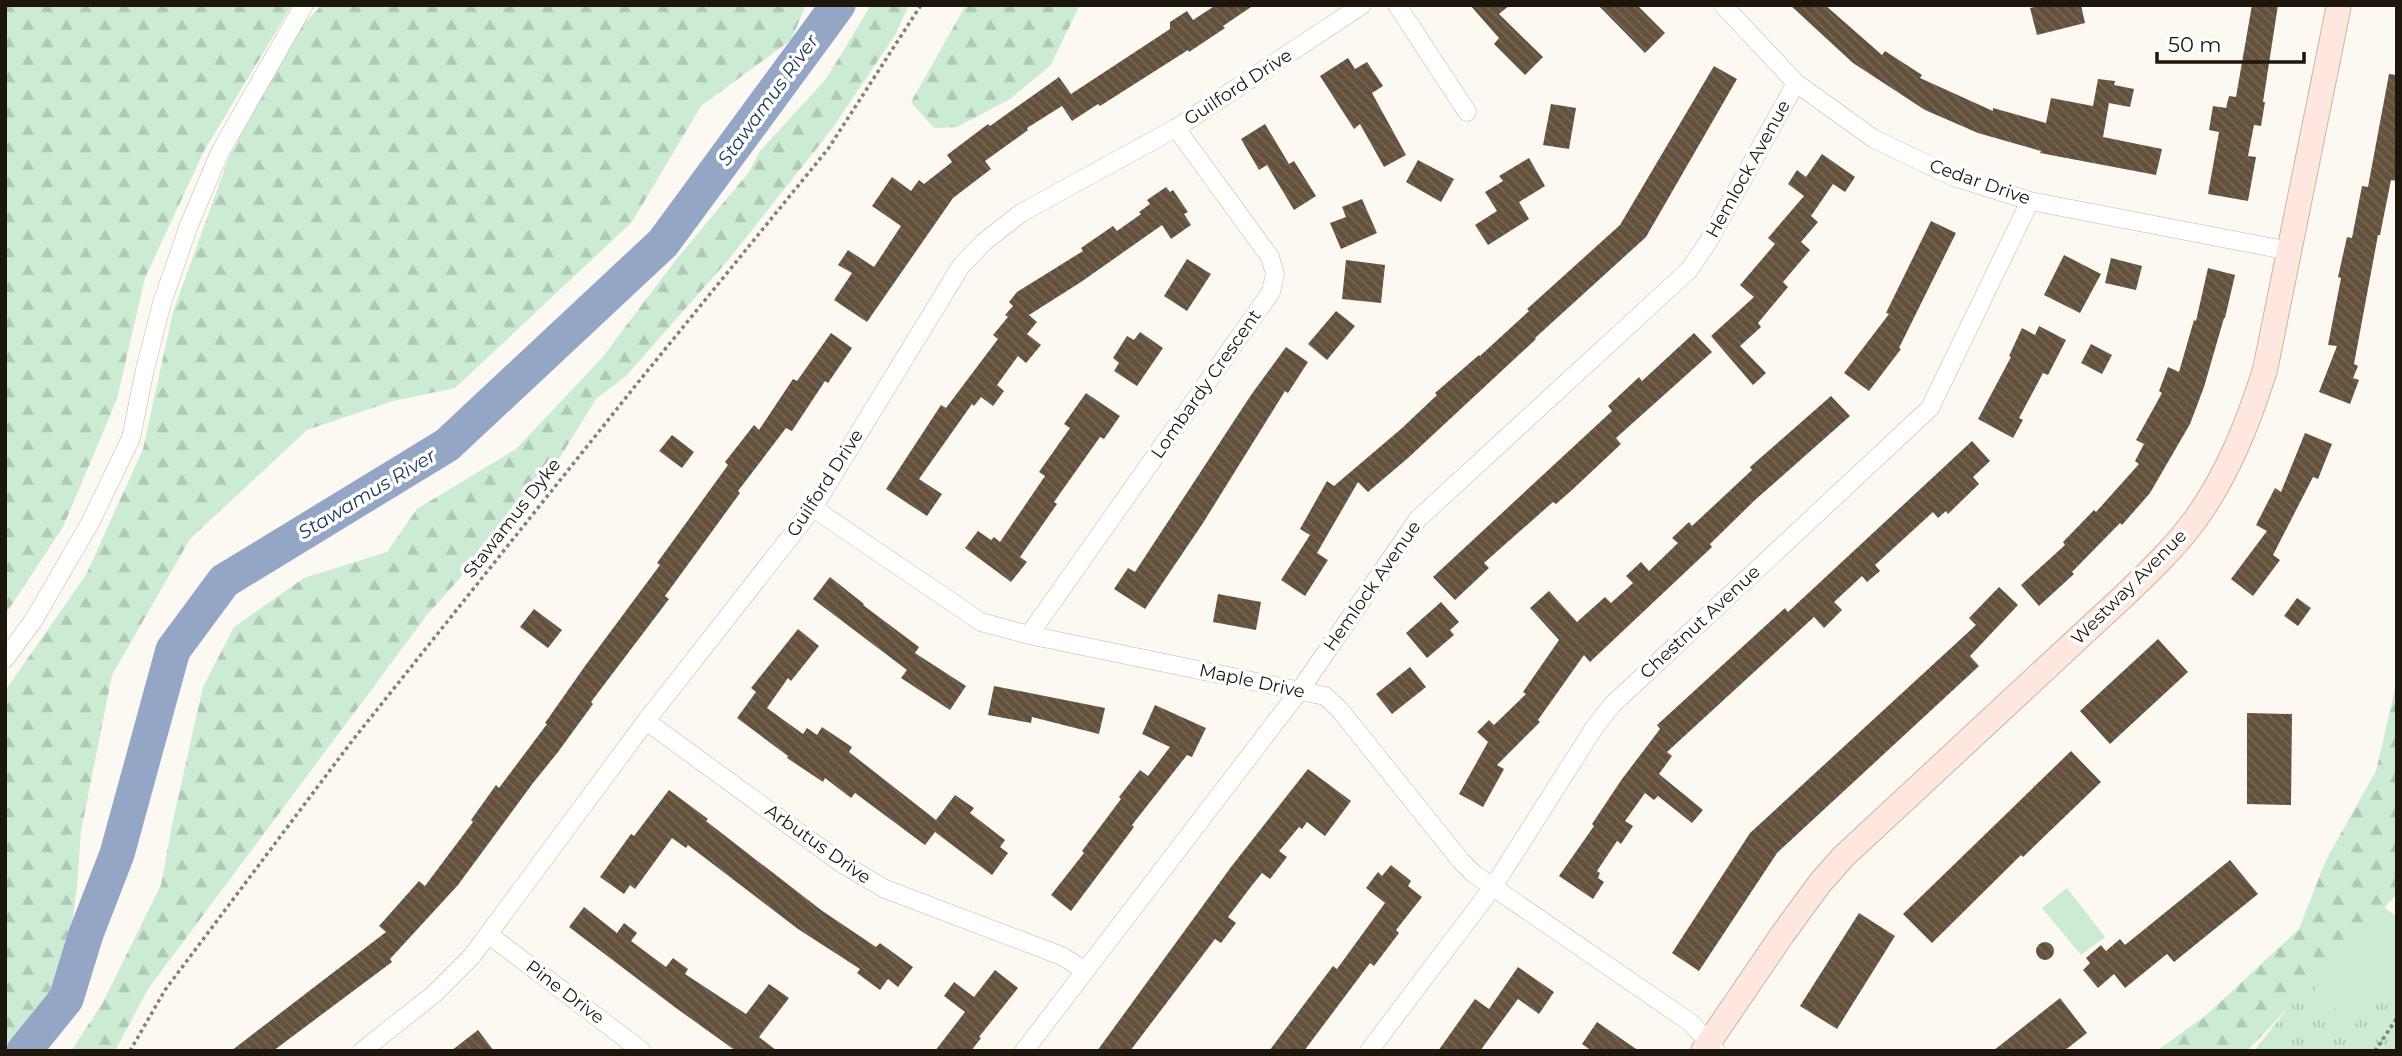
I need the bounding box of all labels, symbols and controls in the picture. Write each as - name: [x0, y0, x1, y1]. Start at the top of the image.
- scale bar: [2157, 21, 2304, 65]
- water label: Stawamus River: [713, 30, 823, 170]
- text: 50 m: [2168, 32, 2222, 57]
- street label: Guilford Drive: [1180, 44, 1296, 130]
- street label: Hemlock Avenue: [1701, 96, 1795, 242]
- street label: Cedar Drive: [1927, 154, 2033, 210]
- street label: Lombardy Crescent: [1146, 305, 1266, 463]
- street label: Guilford Drive: [782, 425, 868, 541]
- water label: Stawamus River: [294, 444, 440, 544]
- street label: Stawamus Dyke: [459, 454, 565, 582]
- street label: Hemlock Avenue: [1319, 516, 1425, 655]
- street label: Westway Avenue: [2067, 525, 2191, 649]
- street label: Chestnut Avenue: [1635, 561, 1765, 683]
- street label: Maple Drive: [1197, 659, 1307, 703]
- street label: Arbutus Drive: [761, 799, 875, 889]
- street label: Pine Drive: [521, 955, 609, 1029]

